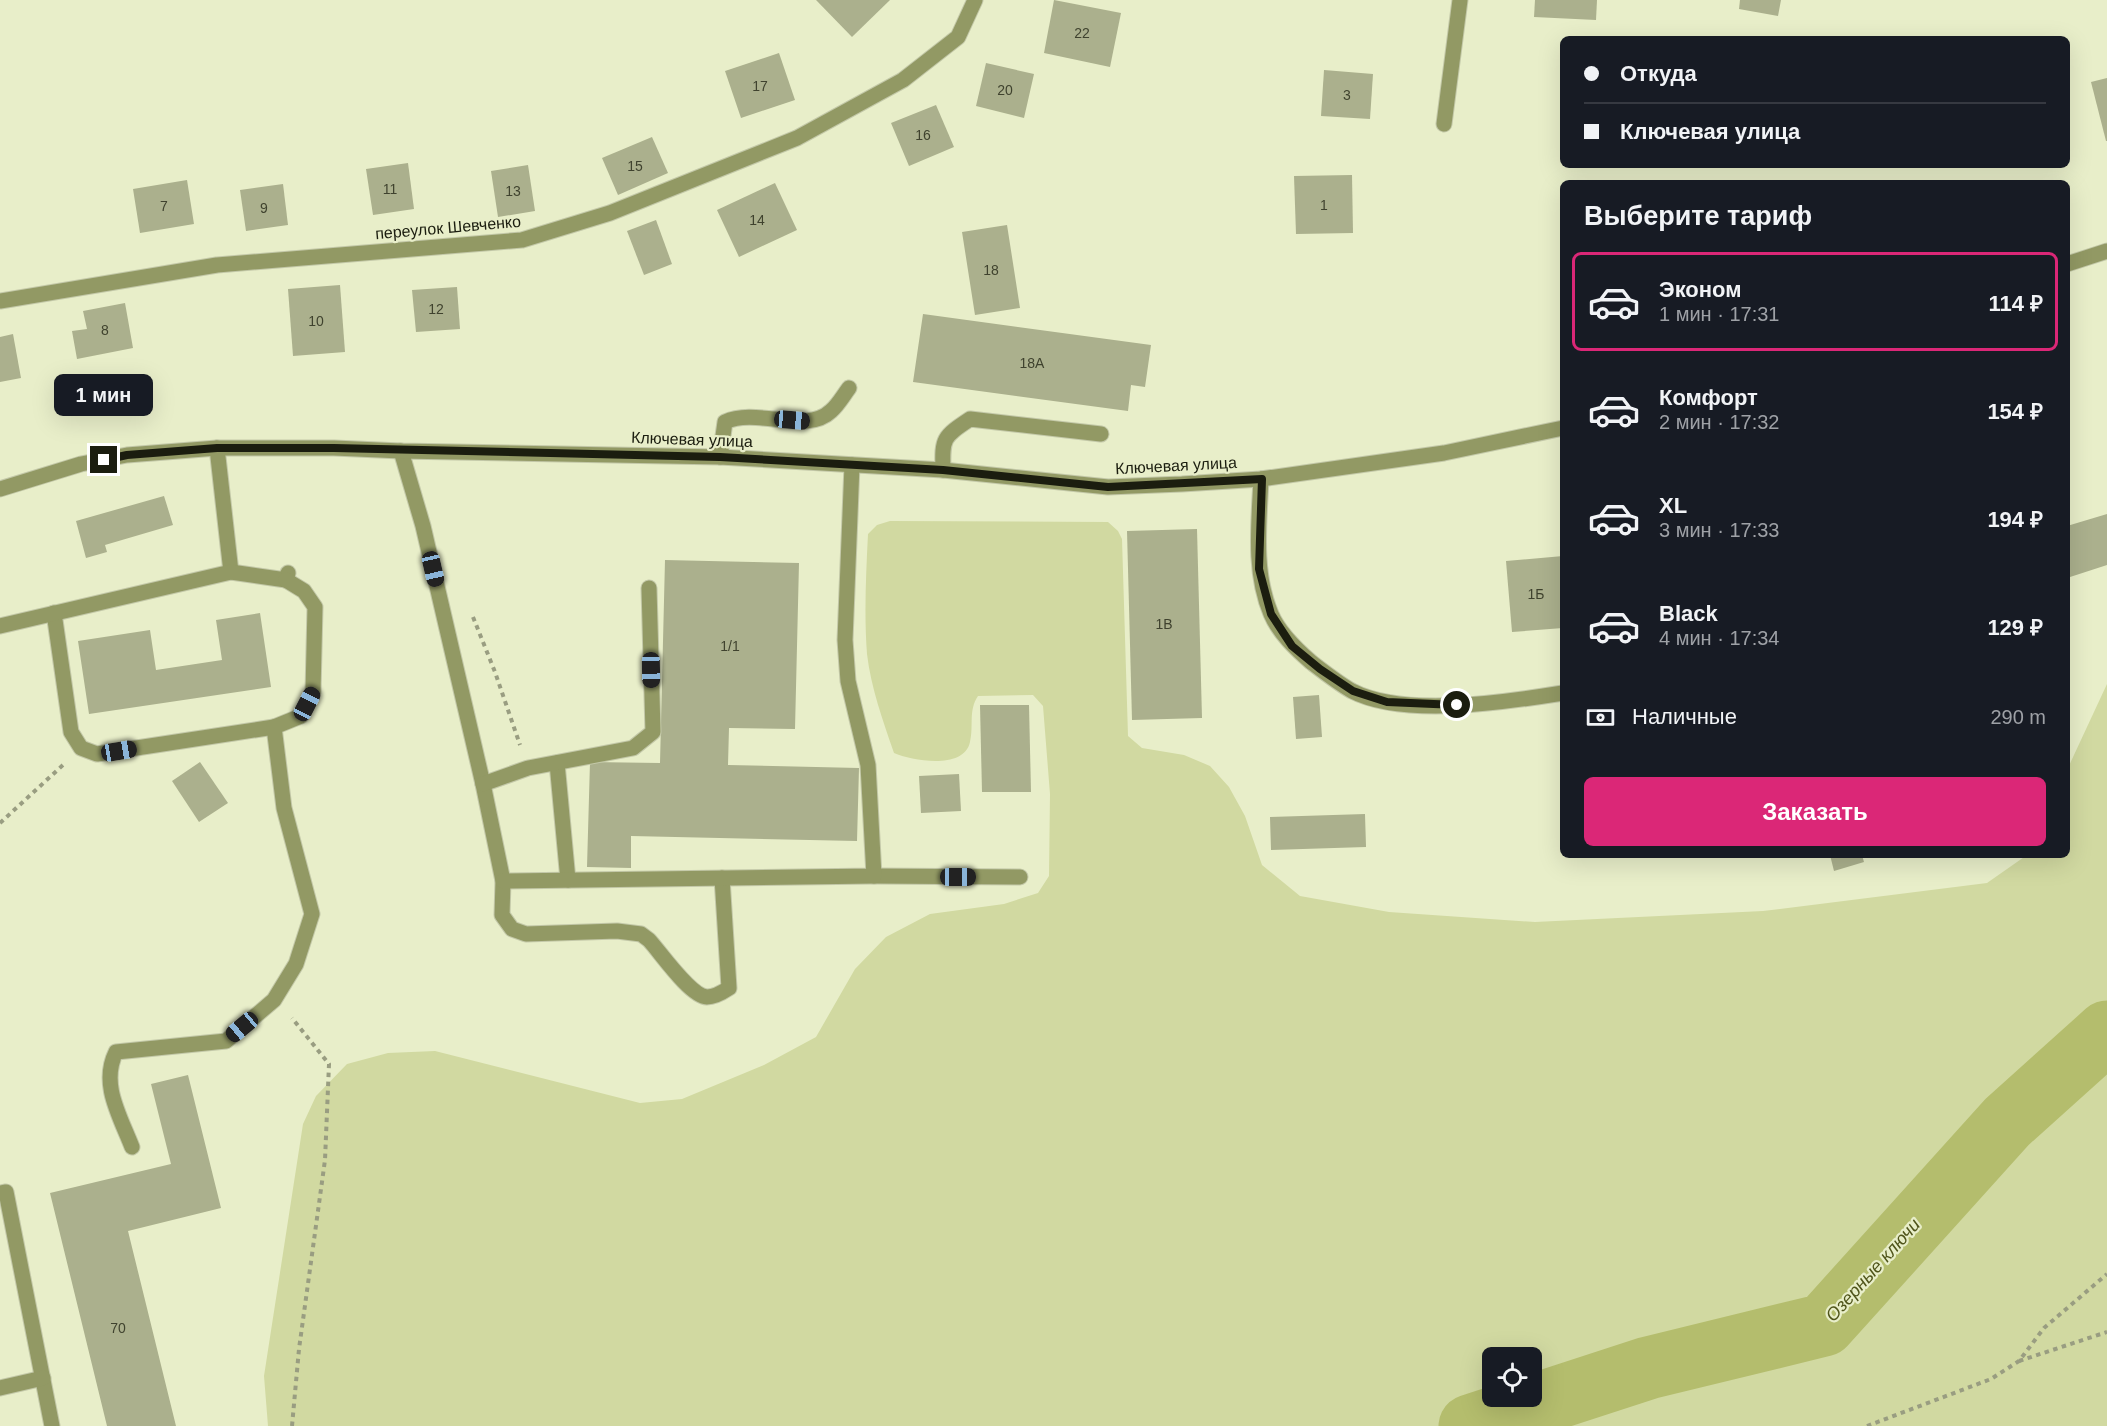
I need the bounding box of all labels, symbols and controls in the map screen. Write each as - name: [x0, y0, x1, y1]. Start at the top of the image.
- house number: 22: [1074, 25, 1090, 41]
- text: Откуда: [1620, 61, 1697, 86]
- house number: 17: [752, 78, 768, 94]
- house number: 20: [997, 82, 1013, 98]
- house number: 3: [1343, 87, 1351, 103]
- text: Ключевая улица: [1620, 119, 1800, 144]
- house number: 16: [915, 127, 931, 143]
- house number: 15: [627, 158, 643, 174]
- house number: 11: [383, 181, 397, 197]
- house number: 13: [505, 183, 521, 199]
- house number: 1: [1320, 197, 1328, 213]
- house number: 7: [160, 198, 168, 214]
- house number: 9: [260, 200, 268, 216]
- text: Выберите тариф: [1584, 201, 1812, 231]
- house number: 14: [749, 212, 765, 228]
- street label: переулок Шевченко: [374, 213, 522, 242]
- house number: 18: [983, 262, 999, 278]
- icon: car: [1587, 275, 1641, 329]
- text: Эконом: [1659, 277, 1742, 302]
- text: 114 ₽: [1989, 291, 2043, 316]
- house number: 12: [428, 301, 444, 317]
- text: 1 мин · 17:31: [1659, 303, 1779, 325]
- house number: 10: [308, 313, 324, 329]
- house number: 8: [101, 322, 109, 338]
- house number: 18А: [1020, 355, 1045, 371]
- callout: 1 мин: [54, 373, 154, 415]
- icon: car: [1587, 383, 1641, 437]
- text: 1 мин: [76, 384, 131, 406]
- text: Комфорт: [1659, 385, 1758, 410]
- text: 154 ₽: [1987, 399, 2043, 424]
- car: [773, 409, 811, 431]
- text: 2 мин · 17:32: [1659, 411, 1779, 433]
- street label: Ключевая улица: [631, 429, 753, 450]
- route end: [90, 446, 117, 473]
- street label: Ключевая улица: [1115, 454, 1237, 477]
- icon: car: [1587, 491, 1641, 545]
- text: XL: [1659, 493, 1687, 518]
- text: 194 ₽: [1987, 507, 2043, 532]
- text: 3 мин · 17:33: [1659, 519, 1779, 541]
- car: [420, 549, 446, 589]
- house number: 1Б: [1528, 586, 1544, 602]
- icon: car: [1587, 599, 1641, 653]
- text: Black: [1659, 601, 1718, 626]
- text: 129 ₽: [1987, 615, 2043, 640]
- house number: 1В: [1155, 616, 1173, 632]
- text: 4 мин · 17:34: [1659, 627, 1779, 649]
- house number: 1/1: [720, 638, 740, 654]
- car: [642, 652, 660, 688]
- car: [291, 684, 323, 724]
- route start: [1443, 691, 1470, 718]
- icon: cash: [1584, 701, 1617, 734]
- text: Наличные: [1632, 704, 1737, 729]
- text: 290 m: [1990, 706, 2046, 728]
- car: [100, 739, 138, 763]
- button: Заказать: [1584, 777, 2046, 846]
- car: [940, 868, 976, 886]
- car: [222, 1009, 262, 1045]
- water label: Озерные ключи: [1822, 1215, 1924, 1325]
- house number: 70: [110, 1320, 126, 1336]
- map controls: [1482, 1347, 1542, 1407]
- button: locate: [1482, 1347, 1542, 1407]

